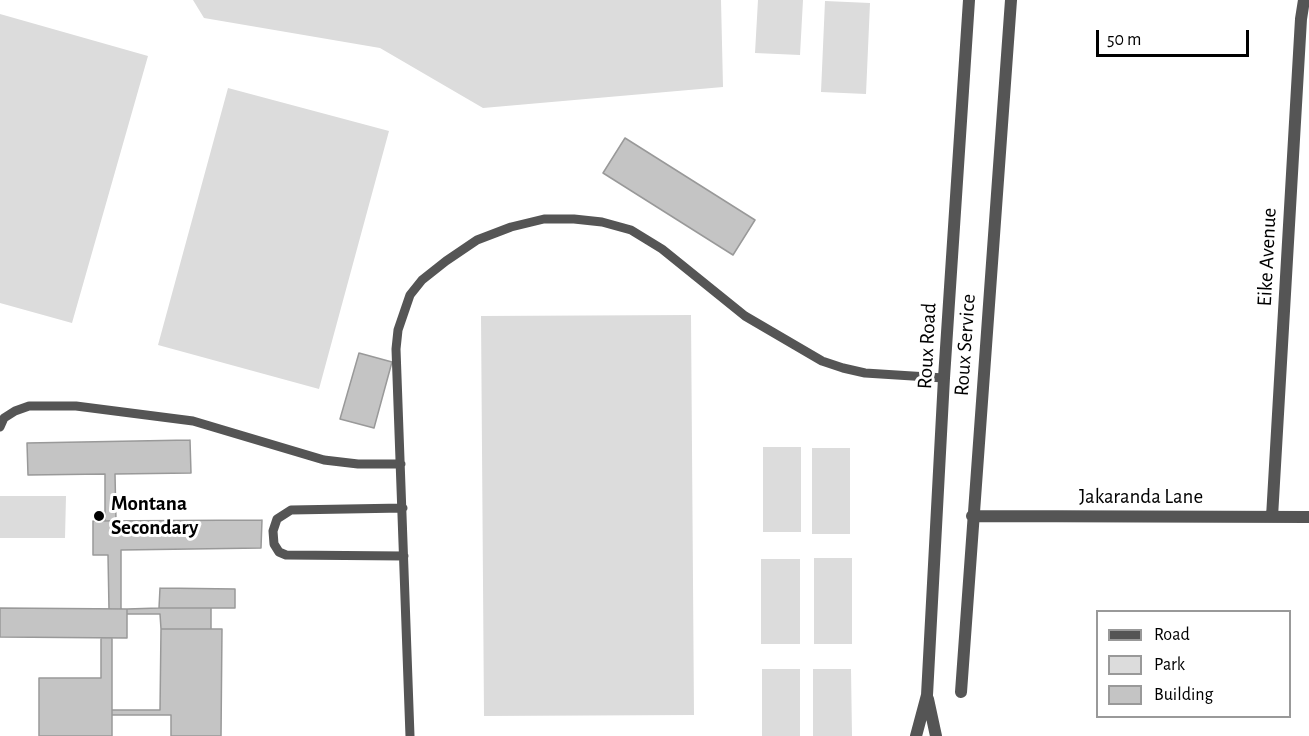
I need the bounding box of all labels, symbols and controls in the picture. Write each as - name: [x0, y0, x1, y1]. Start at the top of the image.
- scale bar: [1099, 18, 1252, 56]
- text: 50 m: [1107, 31, 1141, 49]
- street label: Eike Avenue: [1252, 207, 1282, 307]
- street label: Roux Service: [949, 293, 981, 397]
- street label: Roux Road: [912, 302, 942, 390]
- street label: Jakaranda Lane: [1079, 484, 1203, 510]
- place label: Montana Secondary: [111, 491, 198, 541]
- marker: Montana Secondary: [92, 509, 106, 523]
- legend: [1096, 610, 1291, 718]
- text: Road: [1154, 626, 1190, 644]
- text: Park: [1154, 656, 1185, 674]
- text: Building: [1154, 686, 1213, 704]

